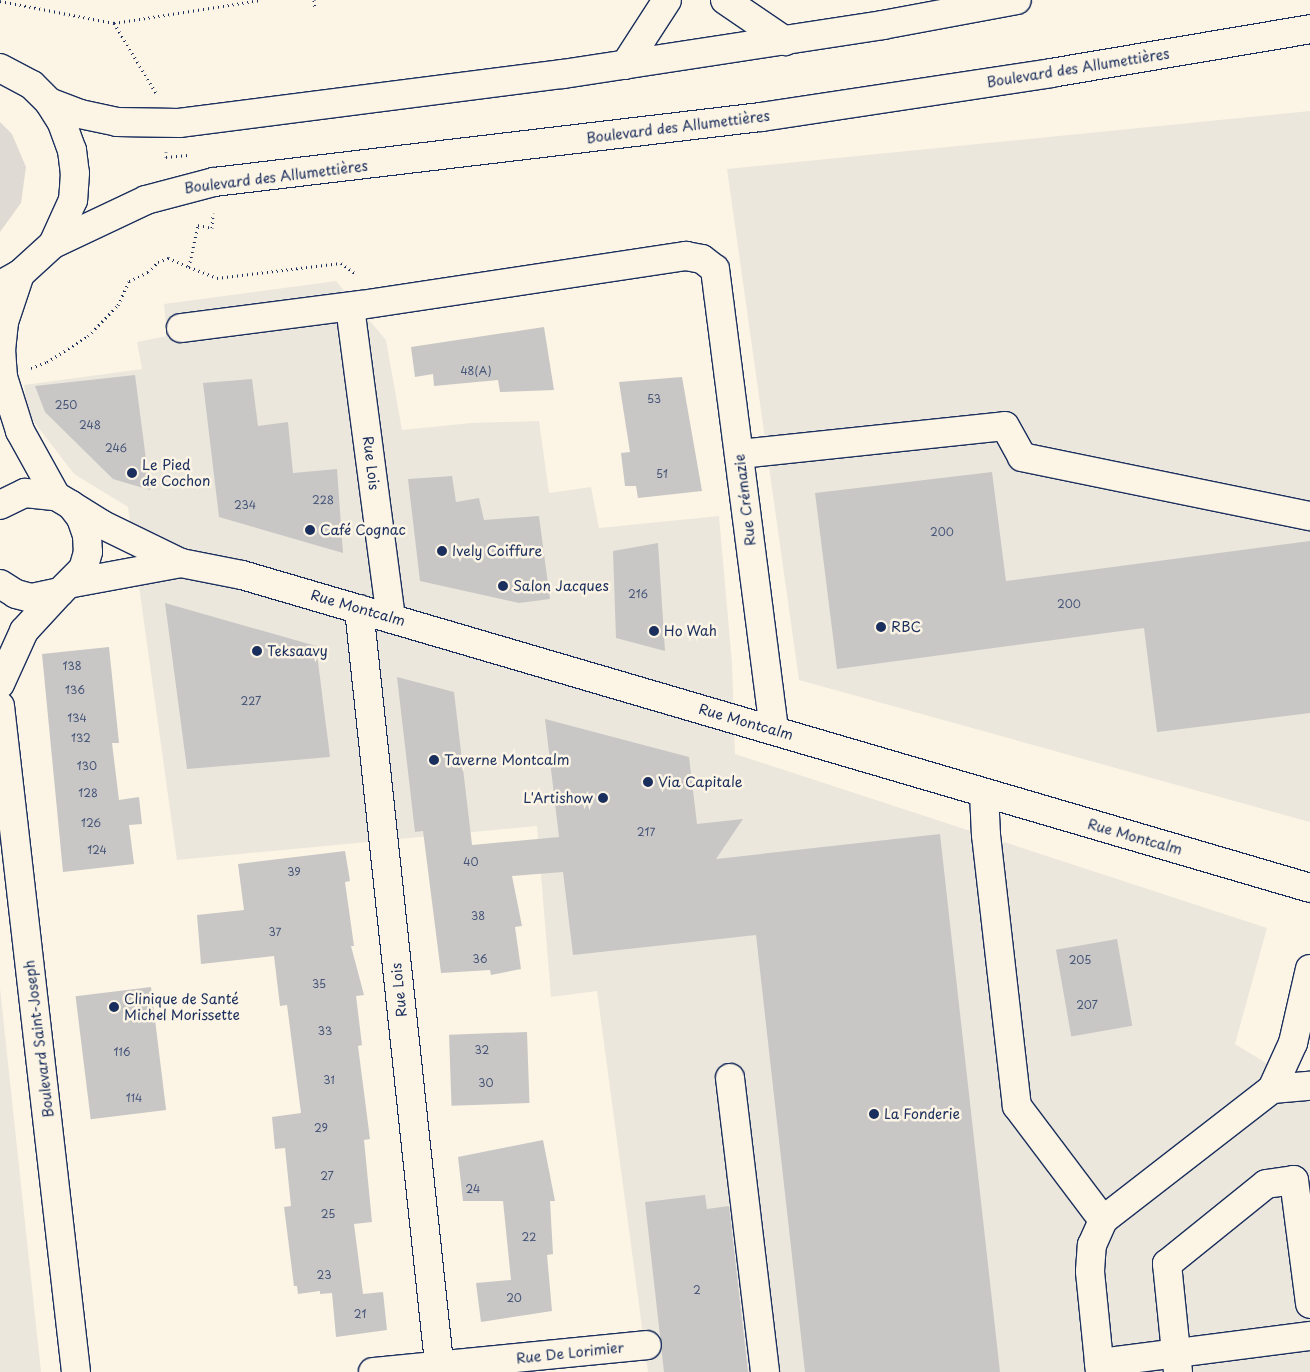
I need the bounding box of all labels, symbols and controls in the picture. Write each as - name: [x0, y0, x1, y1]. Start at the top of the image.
- street label: Boulevard des Allumettières: [985, 45, 1171, 91]
- street label: Boulevard des Allumettières: [584, 107, 772, 147]
- street label: Boulevard des Allumettières: [182, 157, 370, 197]
- house number: 48(A): [460, 364, 492, 378]
- house number: 53: [647, 392, 661, 406]
- house number: 250: [55, 398, 77, 412]
- house number: 248: [79, 418, 101, 432]
- street label: Rue Lois: [359, 435, 383, 491]
- house number: 246: [105, 441, 127, 455]
- street label: Rue Crémazie: [731, 452, 759, 548]
- place label: Le Pied de Cochon: [142, 457, 212, 490]
- marker: Le Pied de Cochon: [126, 467, 138, 479]
- house number: 51: [656, 467, 668, 481]
- house number: 228: [312, 493, 334, 507]
- house number: 234: [234, 498, 256, 512]
- place label: Café Cognac: [320, 522, 407, 538]
- marker: Café Cognac: [304, 524, 316, 536]
- house number: 200: [930, 525, 954, 539]
- place label: Ively Coiffure: [452, 543, 543, 559]
- marker: Ively Coiffure: [436, 545, 448, 557]
- place label: Salon Jacques: [513, 578, 610, 594]
- marker: Salon Jacques: [497, 580, 509, 592]
- street label: Rue Montcalm: [308, 586, 408, 630]
- house number: 216: [628, 587, 648, 601]
- house number: 200: [1057, 597, 1081, 611]
- place label: RBC: [891, 619, 921, 635]
- marker: RBC: [875, 621, 887, 633]
- place label: Ho Wah: [664, 623, 717, 639]
- marker: Ho Wah: [648, 625, 660, 637]
- place label: Teksaavy: [267, 643, 328, 659]
- marker: Teksaavy: [251, 645, 263, 657]
- house number: 138: [62, 659, 82, 673]
- house number: 136: [65, 683, 85, 697]
- house number: 227: [241, 694, 261, 708]
- street label: Rue Montcalm: [696, 700, 796, 744]
- house number: 134: [67, 711, 87, 725]
- house number: 132: [71, 731, 91, 745]
- place label: Taverne Montcalm: [444, 752, 571, 768]
- marker: Taverne Montcalm: [428, 754, 440, 766]
- house number: 130: [77, 759, 97, 773]
- place label: Via Capitale: [658, 774, 742, 790]
- marker: Via Capitale: [642, 776, 654, 788]
- house number: 128: [78, 786, 98, 800]
- place label: L'Artishow: [523, 790, 593, 806]
- marker: L'Artishow: [597, 792, 609, 804]
- street label: Rue Montcalm: [1085, 815, 1185, 859]
- house number: 126: [81, 816, 101, 830]
- house number: 217: [637, 825, 655, 839]
- house number: 124: [87, 843, 107, 857]
- house number: 40: [463, 855, 479, 869]
- house number: 39: [287, 865, 301, 879]
- house number: 38: [471, 909, 485, 923]
- house number: 37: [269, 925, 281, 939]
- house number: 36: [473, 952, 487, 966]
- house number: 205: [1069, 953, 1091, 967]
- street label: Boulevard Saint-Joseph: [21, 959, 57, 1119]
- street label: Rue Lois: [388, 962, 410, 1018]
- house number: 35: [312, 977, 326, 991]
- place label: Clinique de Santé Michel Morissette: [124, 991, 241, 1024]
- house number: 207: [1076, 998, 1098, 1012]
- marker: Clinique de Santé Michel Morissette: [108, 1001, 120, 1013]
- house number: 33: [318, 1024, 332, 1038]
- house number: 32: [475, 1043, 489, 1057]
- house number: 116: [114, 1045, 130, 1059]
- house number: 31: [323, 1073, 335, 1087]
- house number: 30: [478, 1076, 494, 1090]
- house number: 114: [126, 1091, 142, 1105]
- place label: La Fonderie: [884, 1106, 962, 1122]
- marker: La Fonderie: [868, 1108, 880, 1120]
- house number: 29: [314, 1121, 328, 1135]
- house number: 27: [320, 1169, 334, 1183]
- house number: 24: [466, 1182, 480, 1196]
- house number: 25: [321, 1207, 335, 1221]
- house number: 22: [522, 1230, 536, 1244]
- house number: 23: [317, 1268, 331, 1282]
- house number: 2: [693, 1283, 701, 1297]
- house number: 20: [506, 1291, 522, 1305]
- house number: 21: [354, 1307, 366, 1321]
- street label: Rue De Lorimier: [515, 1339, 625, 1367]

